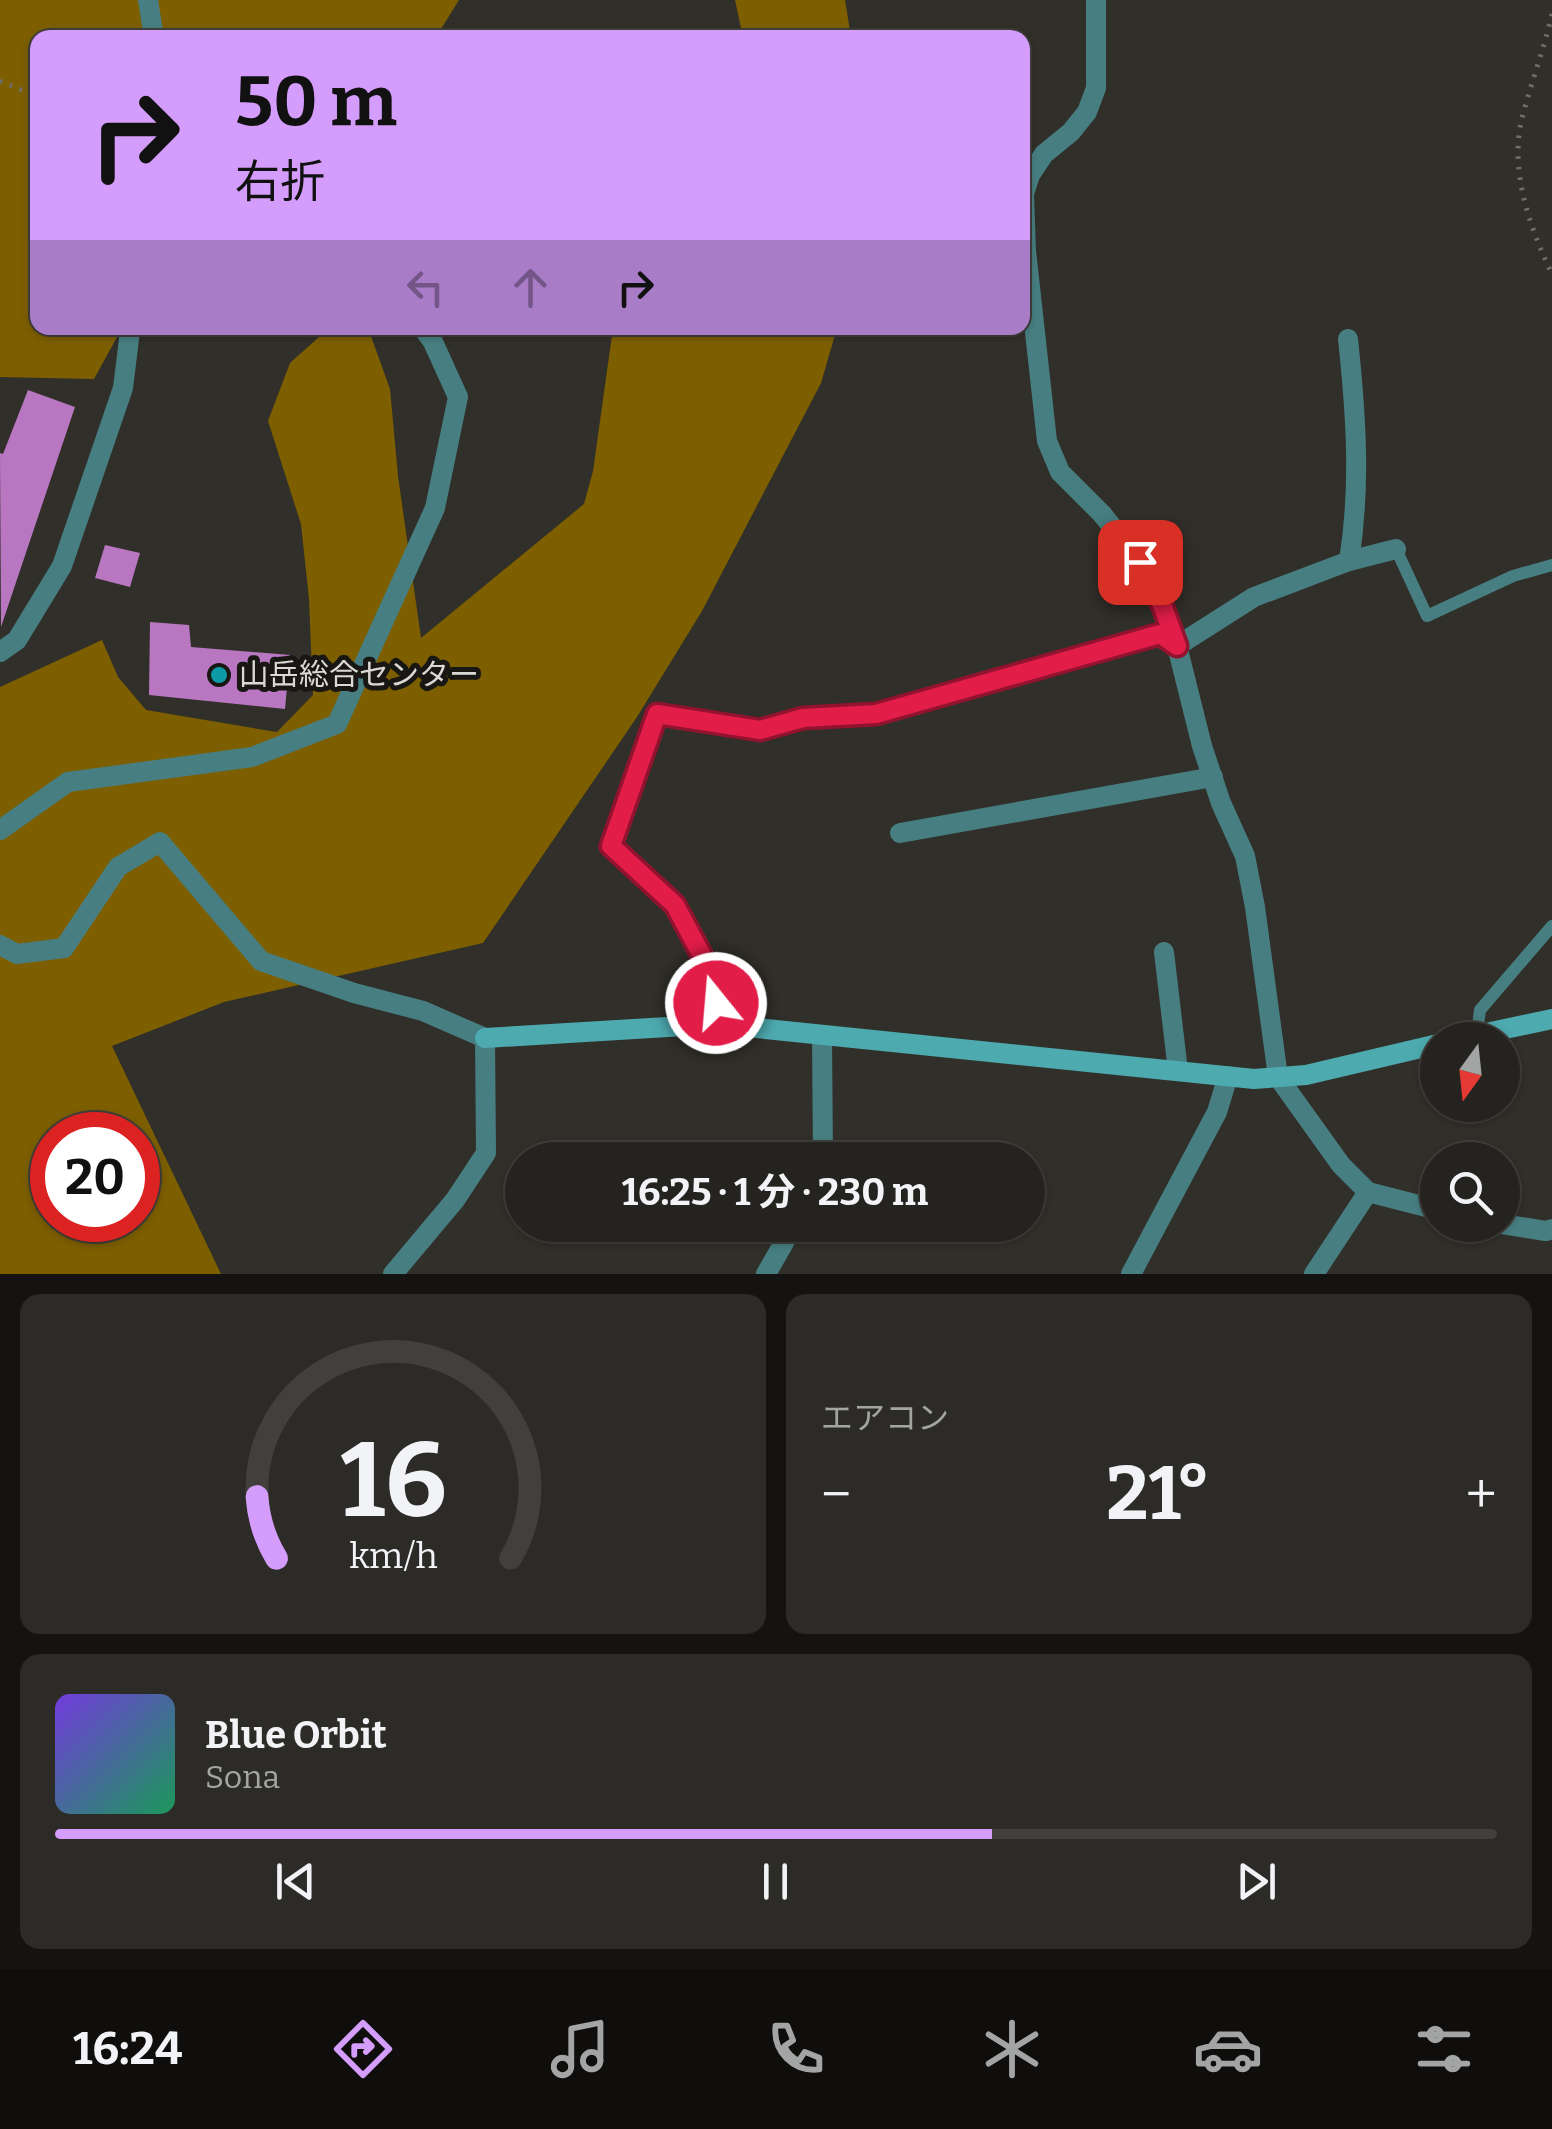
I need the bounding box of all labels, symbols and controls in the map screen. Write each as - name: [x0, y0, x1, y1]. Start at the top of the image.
- text: 50 m: [235, 60, 397, 144]
- icon: right: [70, 70, 200, 200]
- text: 右折: [235, 155, 325, 209]
- icon: left: [398, 260, 453, 315]
- icon: ahead: [503, 260, 558, 315]
- icon: right: [608, 260, 663, 315]
- pin: [1098, 520, 1183, 605]
- icon: arrive: [1113, 535, 1168, 590]
- place label: 山岳総合センター: [239, 657, 479, 693]
- marker: 山岳総合センター: [208, 664, 230, 686]
- position arrow: [664, 951, 768, 1055]
- north arrow: [1420, 1022, 1520, 1122]
- map controls: [1420, 1022, 1520, 1242]
- speed limit sign: 20: [30, 1112, 160, 1242]
- button: search: [1420, 1142, 1520, 1242]
- text: 16:25 · 1 分 · 230 m: [622, 1169, 928, 1215]
- text: エアコン: [821, 1399, 949, 1437]
- text: 16: [340, 1419, 446, 1544]
- text: 21°: [1106, 1449, 1211, 1539]
- text: −: [821, 1462, 851, 1528]
- text: +: [1466, 1462, 1497, 1528]
- text: km/h: [349, 1535, 437, 1577]
- text: Blue Orbit: [205, 1712, 387, 1758]
- text: Sona: [205, 1758, 280, 1796]
- icon: previous: [268, 1854, 323, 1909]
- icon: pause: [748, 1854, 803, 1909]
- icon: next: [1229, 1854, 1284, 1909]
- icon: directions: [328, 2014, 398, 2084]
- icon: music: [545, 2014, 615, 2084]
- icon: phone: [761, 2014, 831, 2084]
- icon: climate: [977, 2014, 1047, 2084]
- icon: car: [1193, 2014, 1263, 2084]
- icon: filters: [1409, 2014, 1479, 2084]
- text: 16:24: [73, 2022, 182, 2076]

